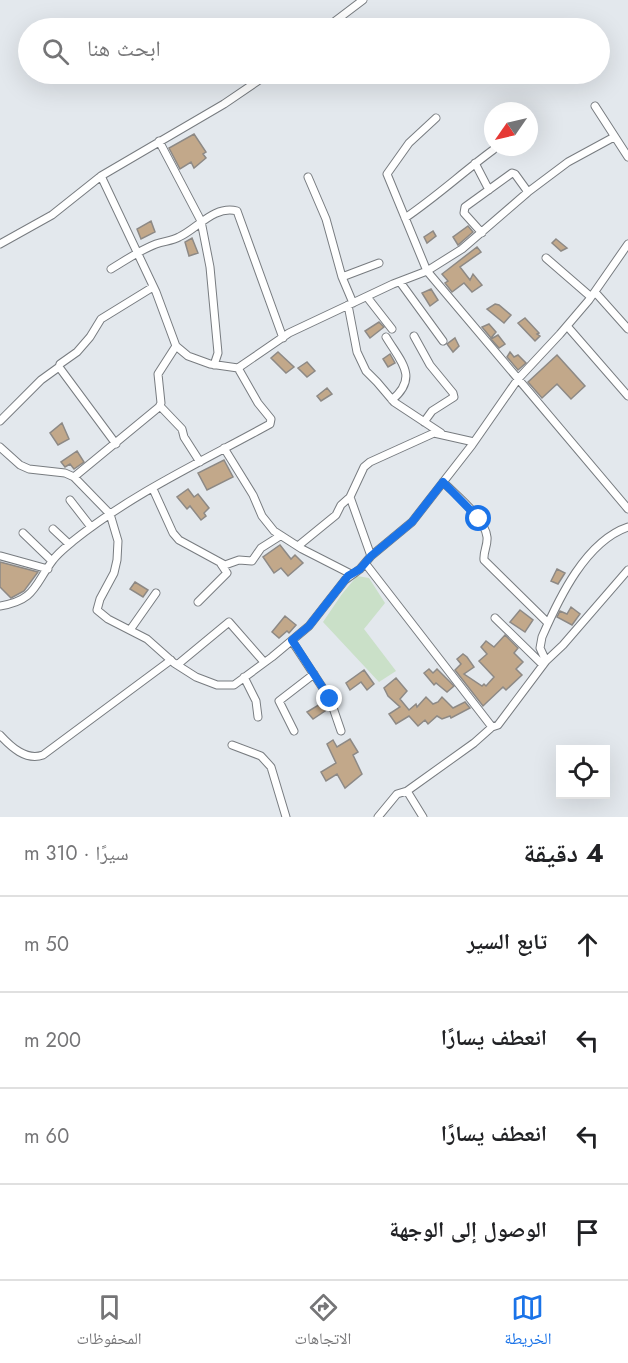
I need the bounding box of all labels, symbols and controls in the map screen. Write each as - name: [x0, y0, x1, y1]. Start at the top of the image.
- search box: [18, 18, 610, 84]
- text: ابحث هنا: [87, 32, 161, 64]
- icon: search: [39, 35, 72, 68]
- north arrow: [484, 102, 538, 156]
- route start: [465, 505, 491, 531]
- route end: [316, 685, 342, 711]
- map controls: [556, 745, 610, 799]
- button: locate: [556, 745, 610, 799]
- text: 4 دقيقة: [523, 834, 604, 872]
- text: سيرًا · 310 m: [24, 839, 129, 868]
- text: تابع السير: [467, 925, 547, 957]
- icon: ahead: [571, 928, 604, 961]
- text: 50 m: [24, 930, 69, 959]
- text: انعطف يسارًا: [441, 1021, 547, 1053]
- icon: left: [571, 1024, 604, 1057]
- text: 200 m: [24, 1026, 81, 1055]
- text: انعطف يسارًا: [441, 1117, 547, 1149]
- icon: left: [571, 1120, 604, 1153]
- text: 60 m: [24, 1122, 69, 1151]
- text: الوصول إلى الوجهة: [389, 1213, 547, 1245]
- icon: arrive: [571, 1216, 604, 1249]
- tab: المحفوظات: [77, 1291, 142, 1354]
- tab: الاتجاهات: [295, 1291, 351, 1354]
- tab: الخريطة: [504, 1291, 552, 1354]

